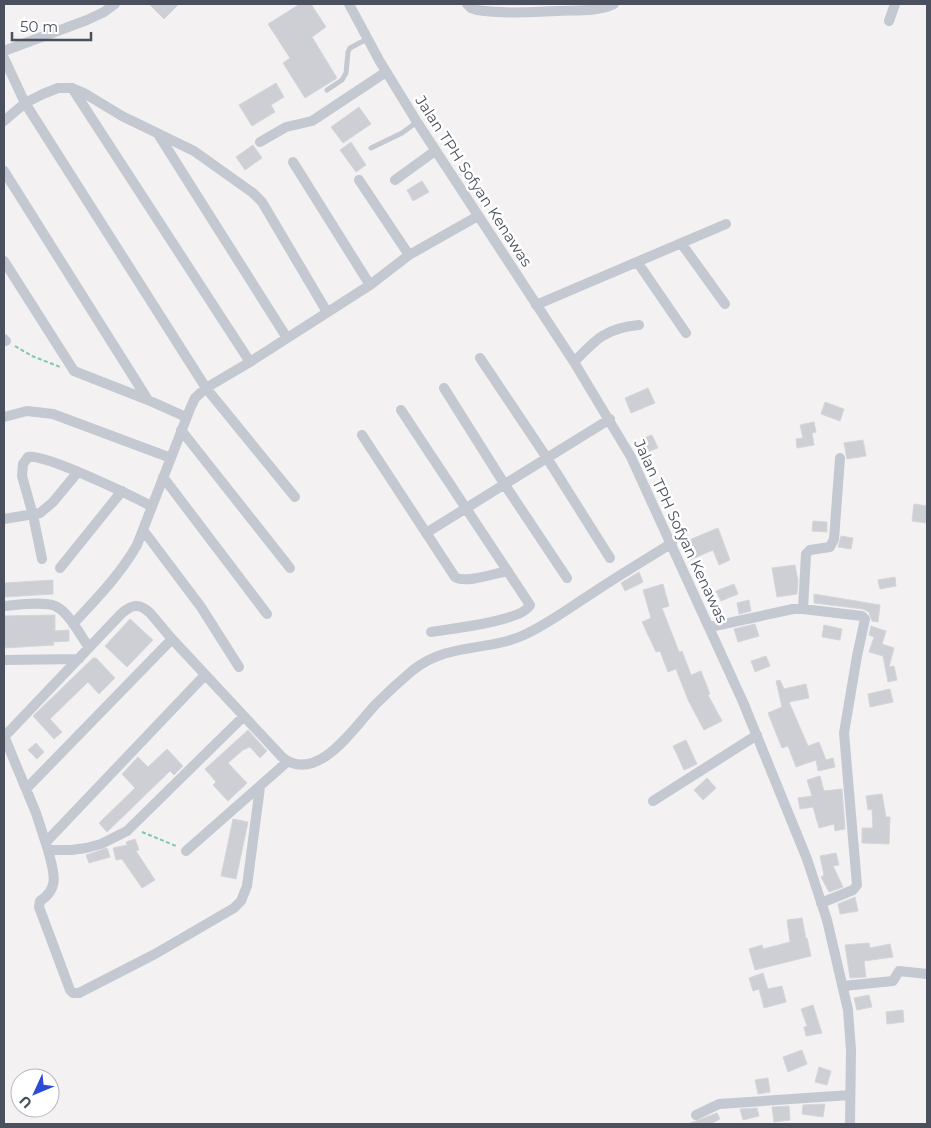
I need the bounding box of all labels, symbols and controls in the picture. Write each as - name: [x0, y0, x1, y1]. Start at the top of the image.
- scale bar: [12, 10, 91, 42]
- text: 50 m: [20, 17, 58, 36]
- street label: Jalan TPH Sofyan Kenawas: [411, 91, 537, 270]
- street label: Jalan TPH Sofyan Kenawas: [630, 435, 732, 626]
- north arrow: [10, 1068, 60, 1118]
- text: U: [15, 1092, 36, 1112]

